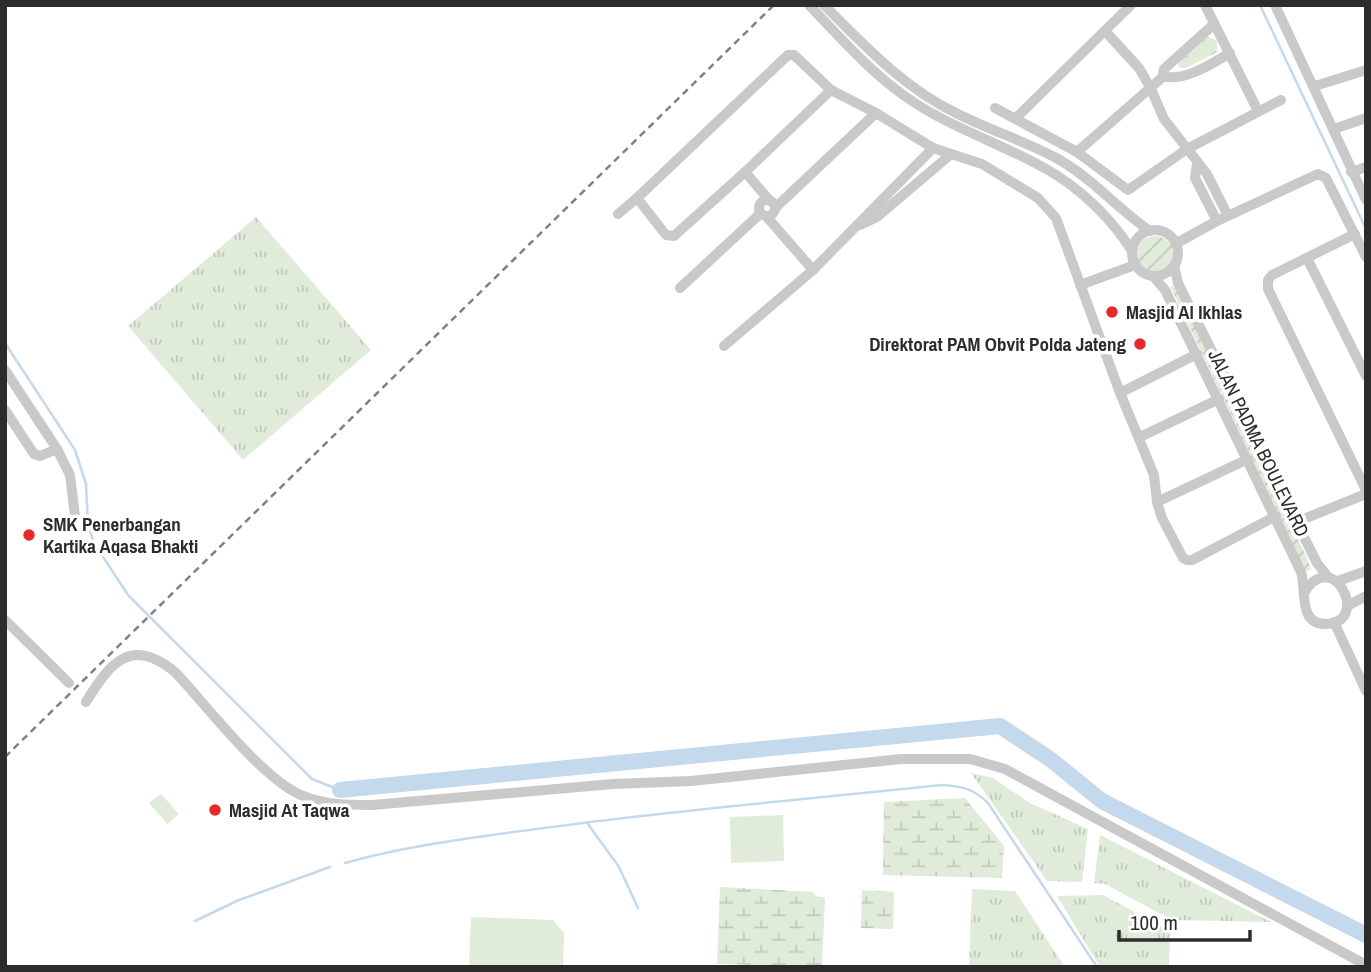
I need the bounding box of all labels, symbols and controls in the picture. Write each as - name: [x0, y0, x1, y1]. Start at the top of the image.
- place label: Masjid Al Ikhlas: [1126, 299, 1242, 325]
- marker: Masjid Al Ikhlas: [1104, 304, 1120, 320]
- place label: Direktorat PAM Obvit Polda Jateng: [869, 331, 1126, 357]
- marker: Direktorat PAM Obvit Polda Jateng: [1132, 336, 1148, 352]
- street label: JALAN PADMA BOULEVARD: [1202, 345, 1316, 541]
- place label: SMK Penerbangan Kartika Aqasa Bhakti: [43, 511, 198, 559]
- marker: SMK Penerbangan Kartika Aqasa Bhakti: [21, 527, 37, 543]
- place label: Masjid At Taqwa: [229, 797, 350, 823]
- marker: Masjid At Taqwa: [207, 802, 223, 818]
- scale bar: [1119, 898, 1250, 942]
- text: 100 m: [1130, 908, 1178, 937]

